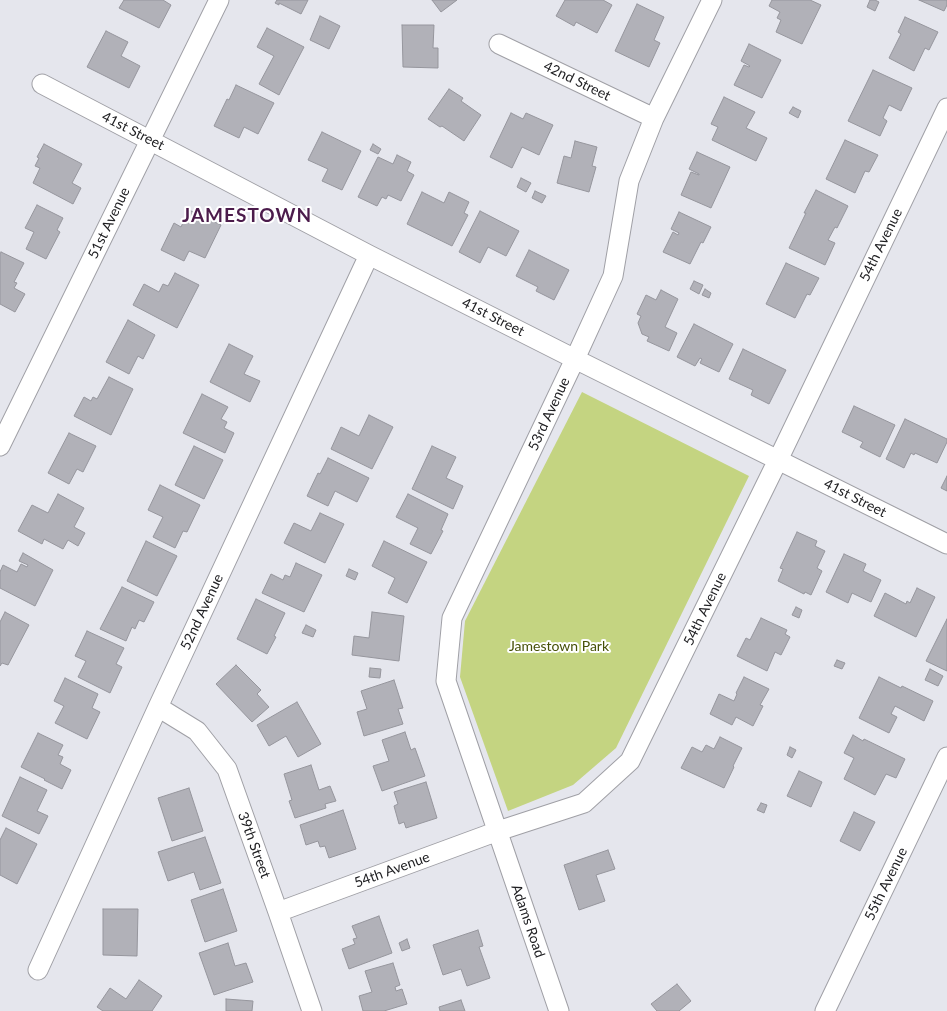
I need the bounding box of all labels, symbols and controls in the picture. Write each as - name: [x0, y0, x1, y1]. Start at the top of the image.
- street label: 42nd Street: [541, 58, 613, 104]
- street label: 41st Street: [99, 108, 167, 154]
- street label: 51st Avenue: [85, 185, 133, 261]
- district label: JAMESTOWN: [181, 205, 313, 227]
- street label: 54th Avenue: [856, 206, 906, 284]
- street label: 41st Street: [459, 294, 527, 340]
- street label: 53rd Avenue: [525, 375, 573, 453]
- street label: 41st Street: [821, 475, 889, 521]
- street label: 54th Avenue: [680, 570, 730, 648]
- street label: 52nd Avenue: [177, 571, 227, 653]
- park label: Jamestown Park: [509, 638, 609, 654]
- street label: 39th Street: [234, 809, 274, 881]
- street label: 55th Avenue: [861, 845, 911, 923]
- street label: 54th Avenue: [352, 849, 432, 891]
- street label: Adams Road: [508, 882, 548, 960]

